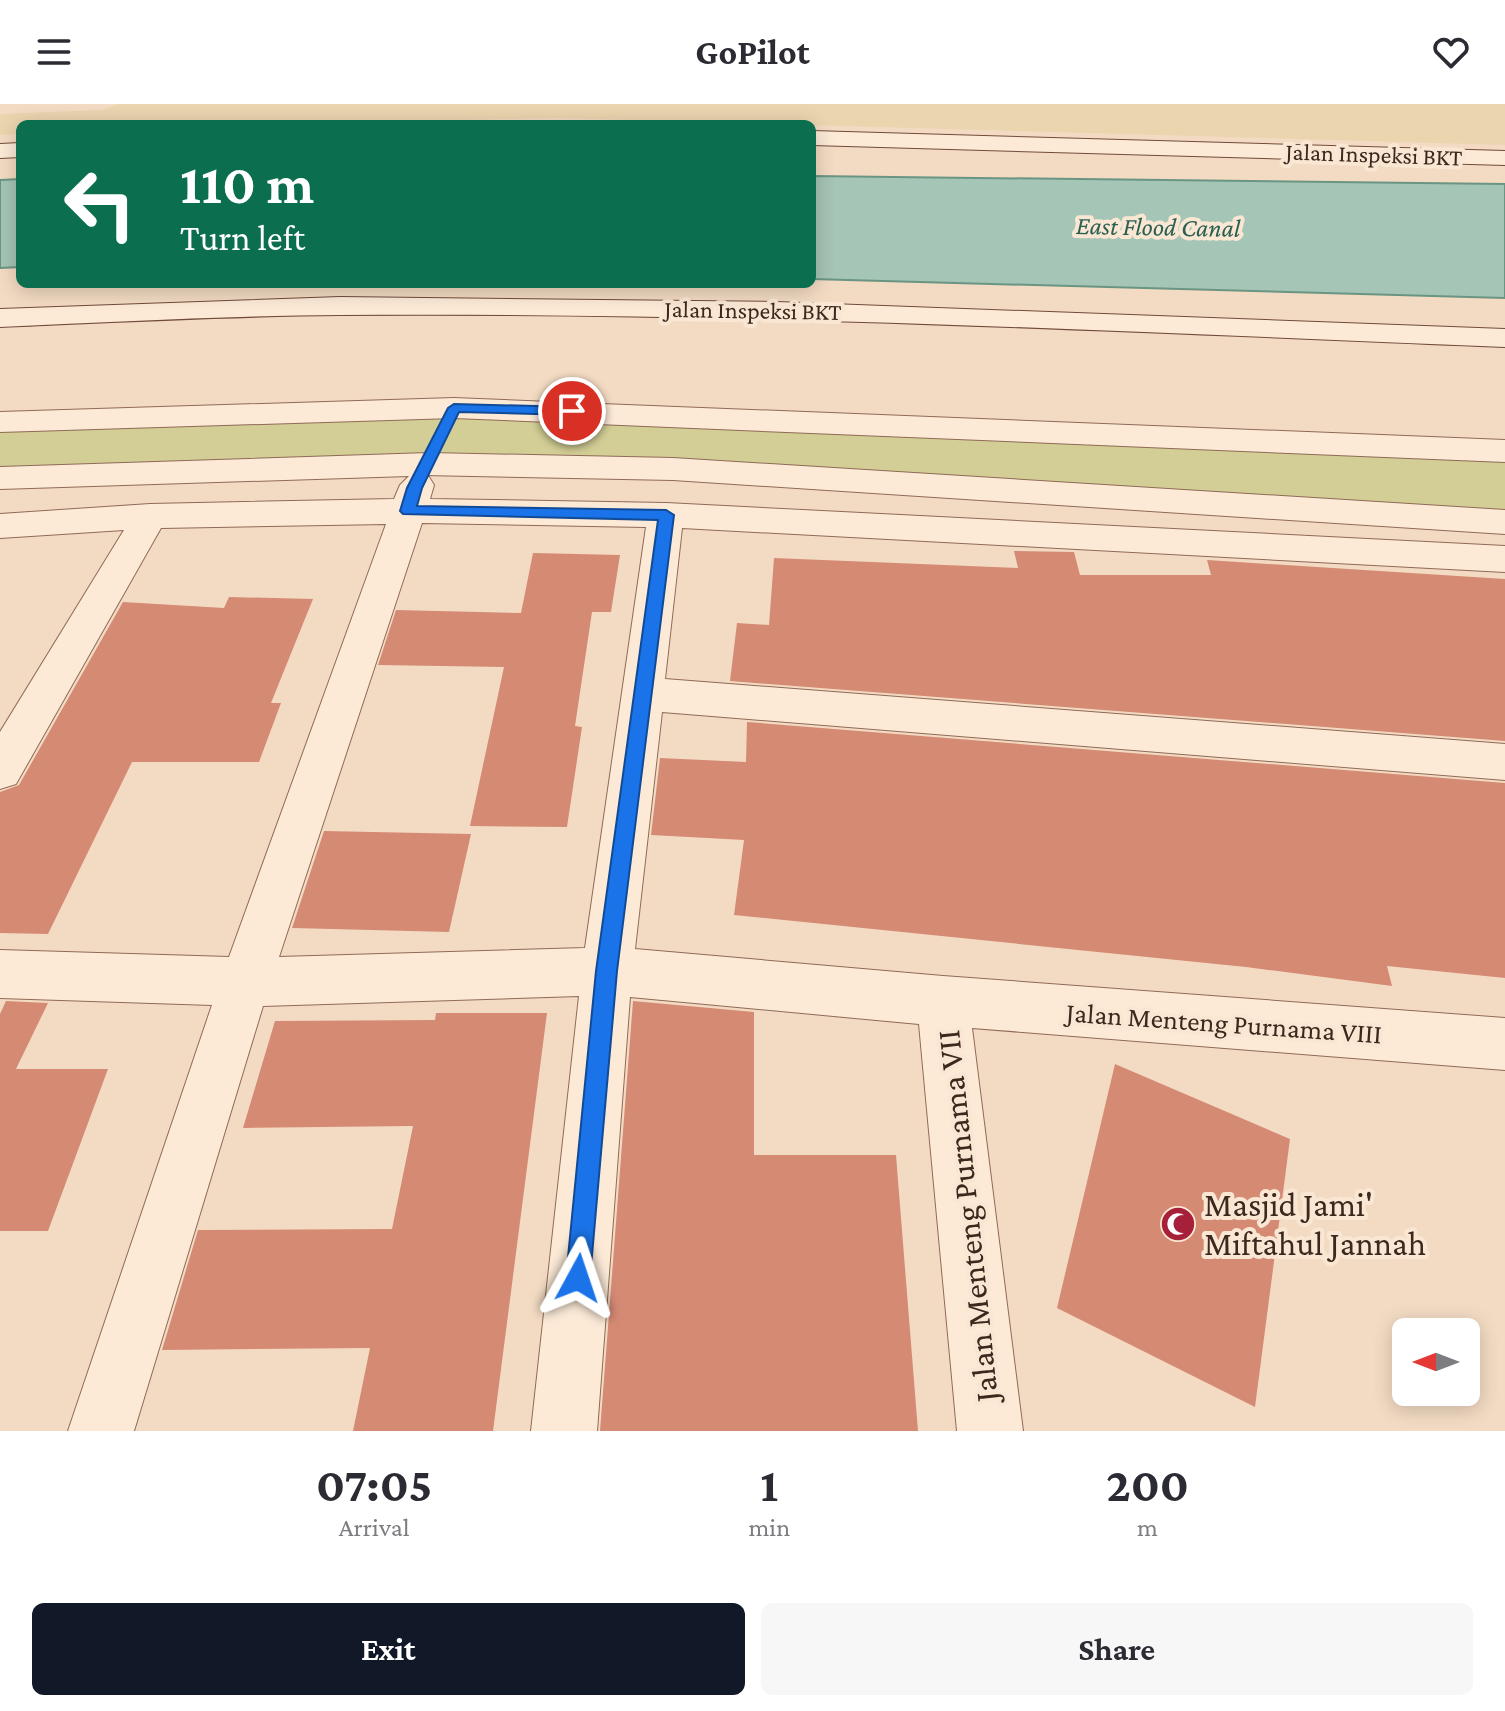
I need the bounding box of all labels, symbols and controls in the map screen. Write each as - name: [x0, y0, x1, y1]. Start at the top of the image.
- icon: menu: [32, 30, 76, 74]
- icon: heart: [1429, 30, 1473, 74]
- text: GoPilot: [695, 32, 810, 72]
- street label: Jalan Inspeksi BKT: [1283, 137, 1463, 171]
- icon: left: [48, 152, 152, 256]
- text: 110 m: [180, 153, 314, 215]
- water label: East Flood Canal: [1076, 211, 1241, 243]
- text: Turn left: [180, 218, 305, 258]
- street label: Jalan Inspeksi BKT: [662, 295, 842, 325]
- pin: [538, 377, 606, 445]
- icon: arrive: [550, 389, 594, 433]
- street label: Jalan Menteng Purnama VIII: [1062, 996, 1383, 1050]
- street label: Jalan Menteng Purnama VII: [929, 1028, 1006, 1407]
- place label: Masjid Jami' Miftahul Jannah: [1204, 1186, 1426, 1262]
- mosque icon: Masjid Jami' Miftahul Jannah: [1159, 1205, 1197, 1243]
- position arrow: [536, 1236, 620, 1320]
- north arrow: [1392, 1318, 1480, 1406]
- map controls: [1392, 1318, 1480, 1406]
- text: 07:05: [316, 1458, 432, 1511]
- text: 1: [760, 1458, 778, 1511]
- text: 200: [1106, 1458, 1189, 1511]
- text: Arrival: [339, 1513, 410, 1542]
- text: min: [748, 1513, 790, 1542]
- text: m: [1137, 1513, 1158, 1542]
- button: Exit: [32, 1603, 745, 1695]
- button: Share: [761, 1603, 1473, 1695]

